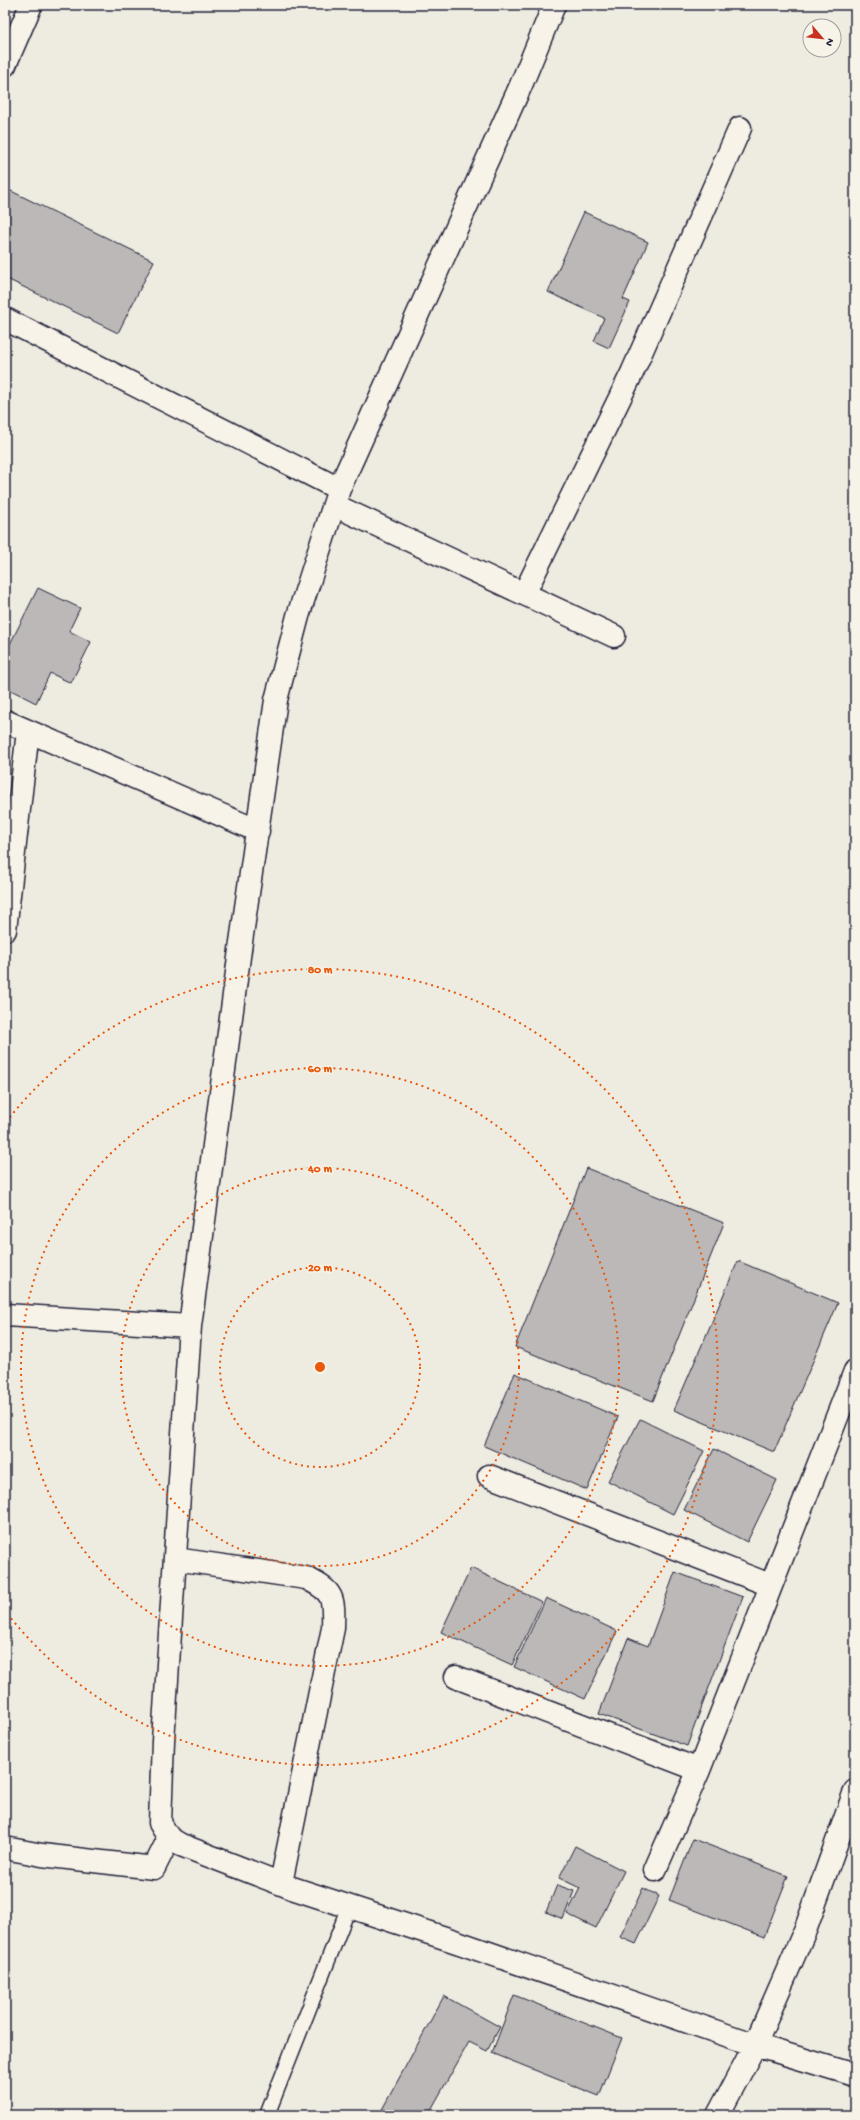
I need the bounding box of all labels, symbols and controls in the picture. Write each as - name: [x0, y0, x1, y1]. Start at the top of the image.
- north arrow: [802, 18, 842, 58]
- text: N: [822, 36, 836, 48]
- text: 80 m: [308, 964, 333, 978]
- text: 60 m: [308, 1063, 333, 1077]
- text: 40 m: [307, 1163, 332, 1177]
- text: 20 m: [308, 1262, 333, 1276]
- centre of rings: [313, 1360, 327, 1374]

